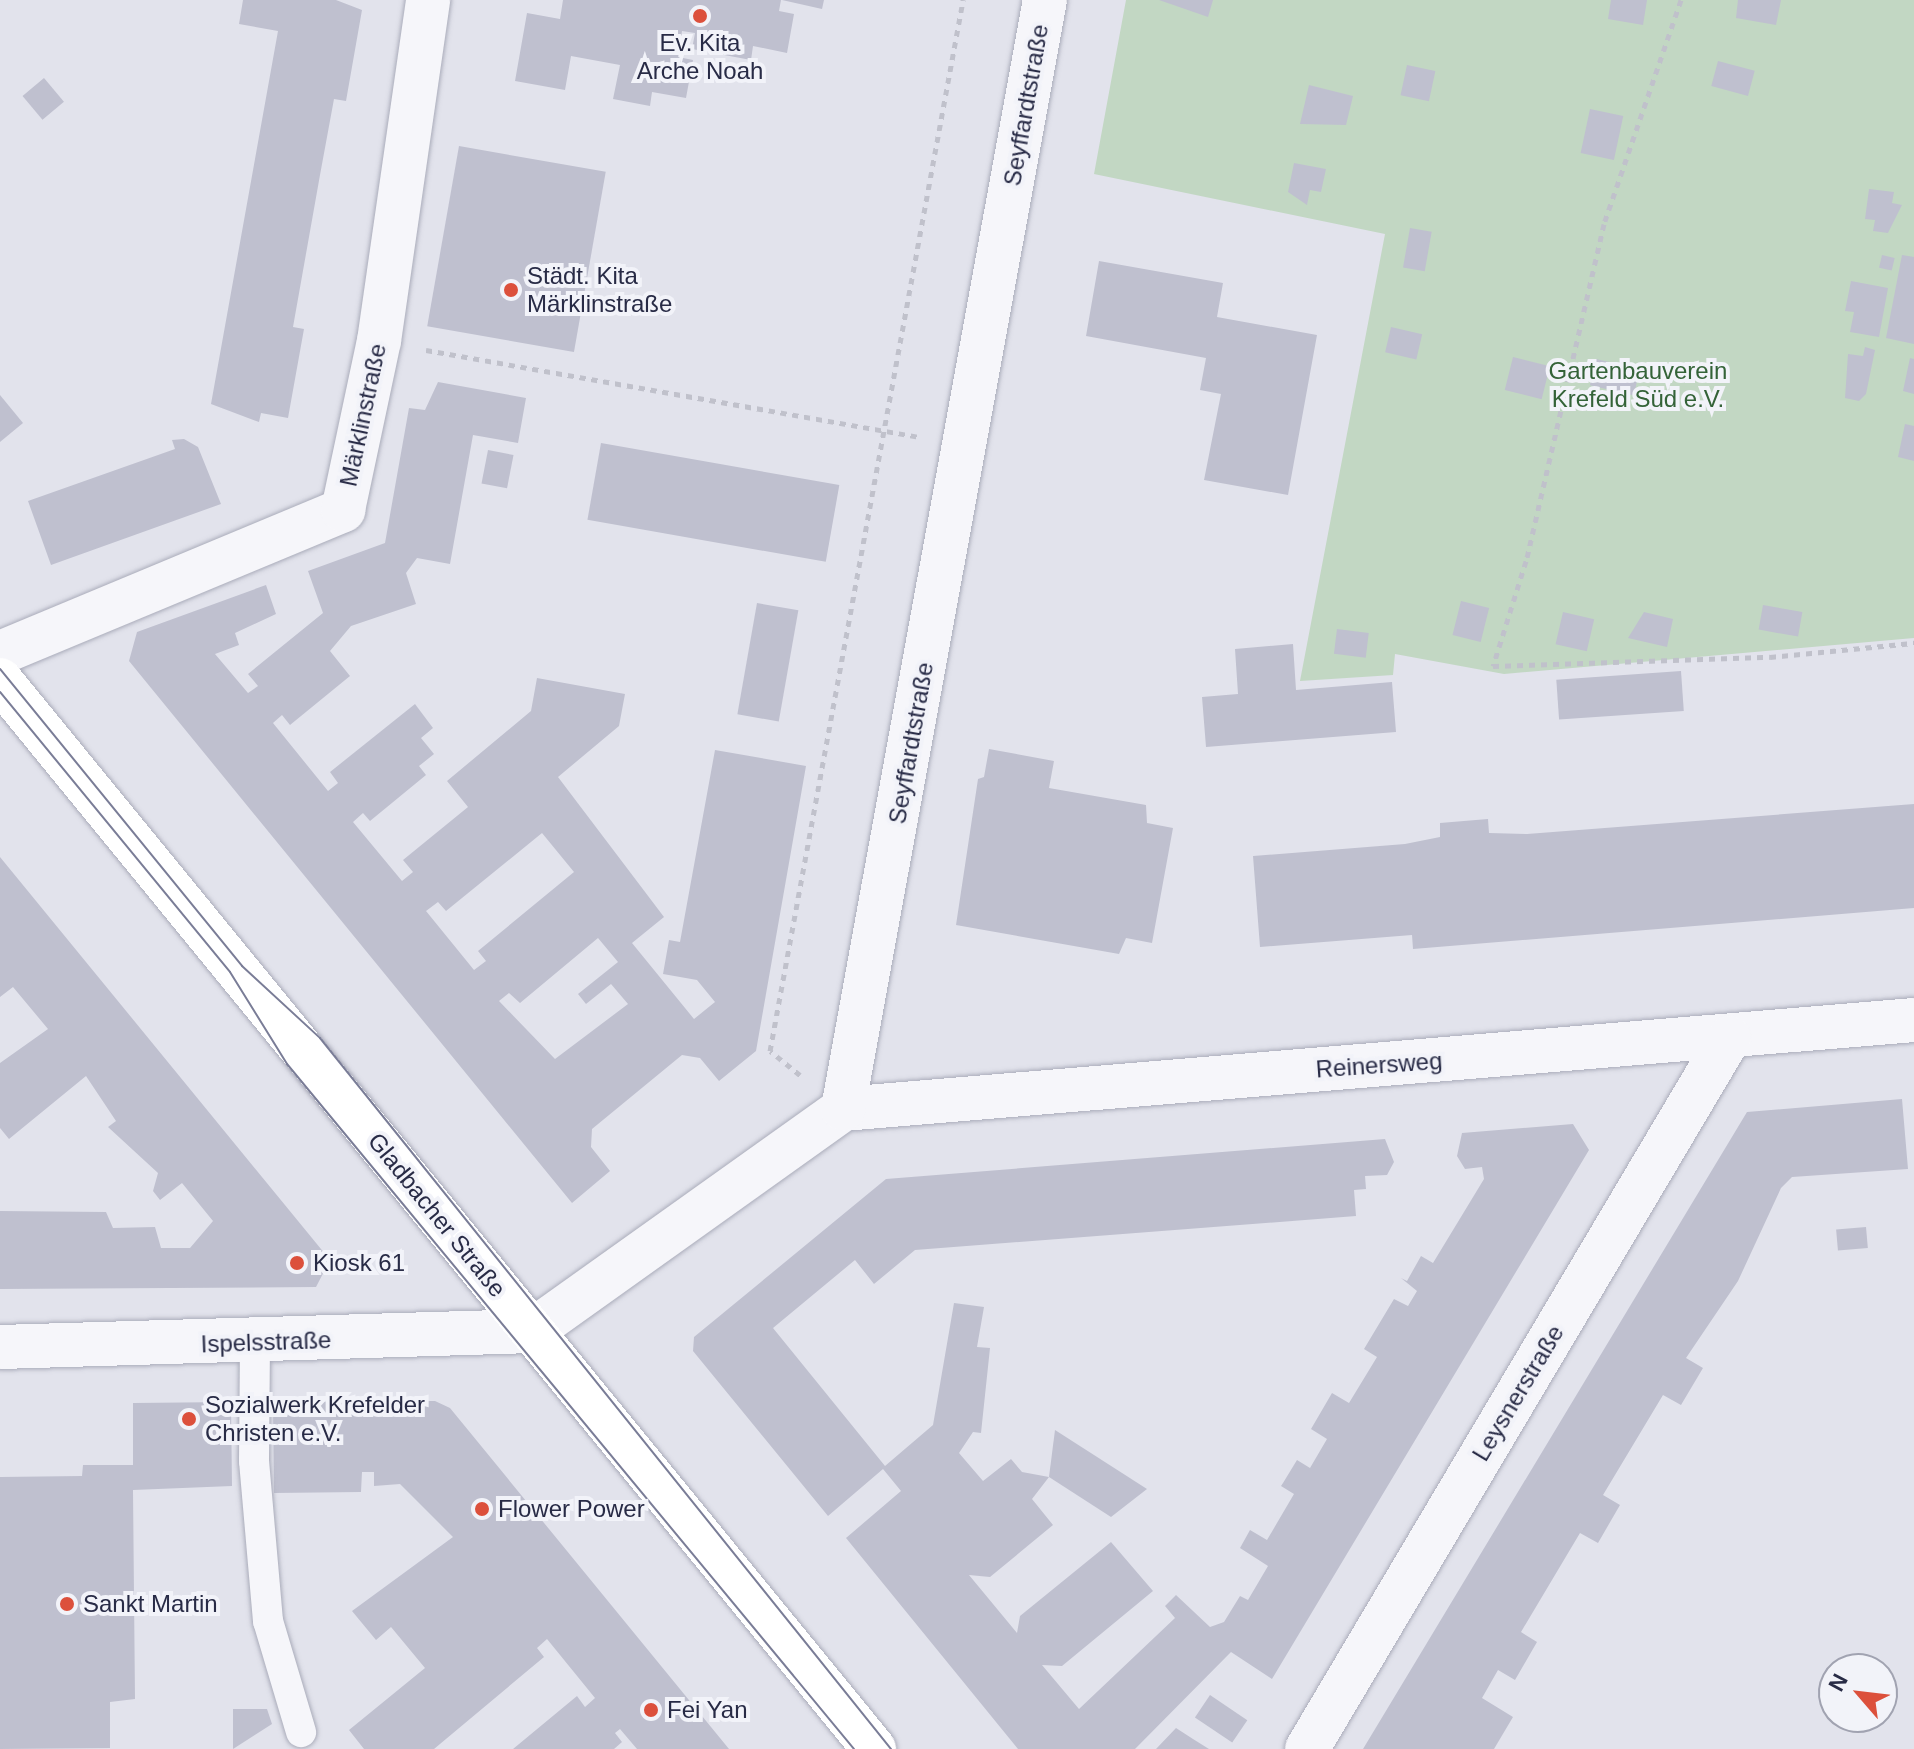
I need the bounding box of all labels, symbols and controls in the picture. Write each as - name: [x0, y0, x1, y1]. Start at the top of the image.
- marker: Ev. Kita Arche Noah: [691, 7, 709, 25]
- street label: Seyffardtstraße: [998, 22, 1054, 188]
- place label: Ev. Kita Arche Noah: [637, 29, 763, 85]
- place label: Städt. Kita Märklinstraße: [527, 262, 672, 318]
- marker: Städt. Kita Märklinstraße: [502, 281, 520, 299]
- street label: Märklinstraße: [334, 341, 392, 489]
- park label: Gartenbauverein Krefeld Süd e.V.: [1549, 357, 1727, 413]
- street label: Seyffardtstraße: [883, 660, 939, 826]
- street label: Reinersweg: [1315, 1046, 1443, 1084]
- street label: Gladbacher Straße: [362, 1127, 512, 1303]
- place label: Kiosk 61: [313, 1249, 405, 1277]
- marker: Kiosk 61: [288, 1254, 306, 1272]
- street label: Leysnerstraße: [1466, 1320, 1570, 1466]
- street label: Ispelsstraße: [200, 1325, 332, 1359]
- place label: Sozialwerk Krefelder Christen e.V.: [205, 1391, 425, 1447]
- marker: Sozialwerk Krefelder Christen e.V.: [180, 1410, 198, 1428]
- place label: Flower Power: [498, 1495, 645, 1523]
- marker: Flower Power: [473, 1500, 491, 1518]
- place label: Sankt Martin: [83, 1590, 218, 1618]
- marker: Sankt Martin: [58, 1595, 76, 1613]
- north arrow: [1818, 1653, 1898, 1733]
- text: N: [1823, 1670, 1853, 1695]
- place label: Fei Yan: [667, 1696, 748, 1724]
- marker: Fei Yan: [642, 1701, 660, 1719]

